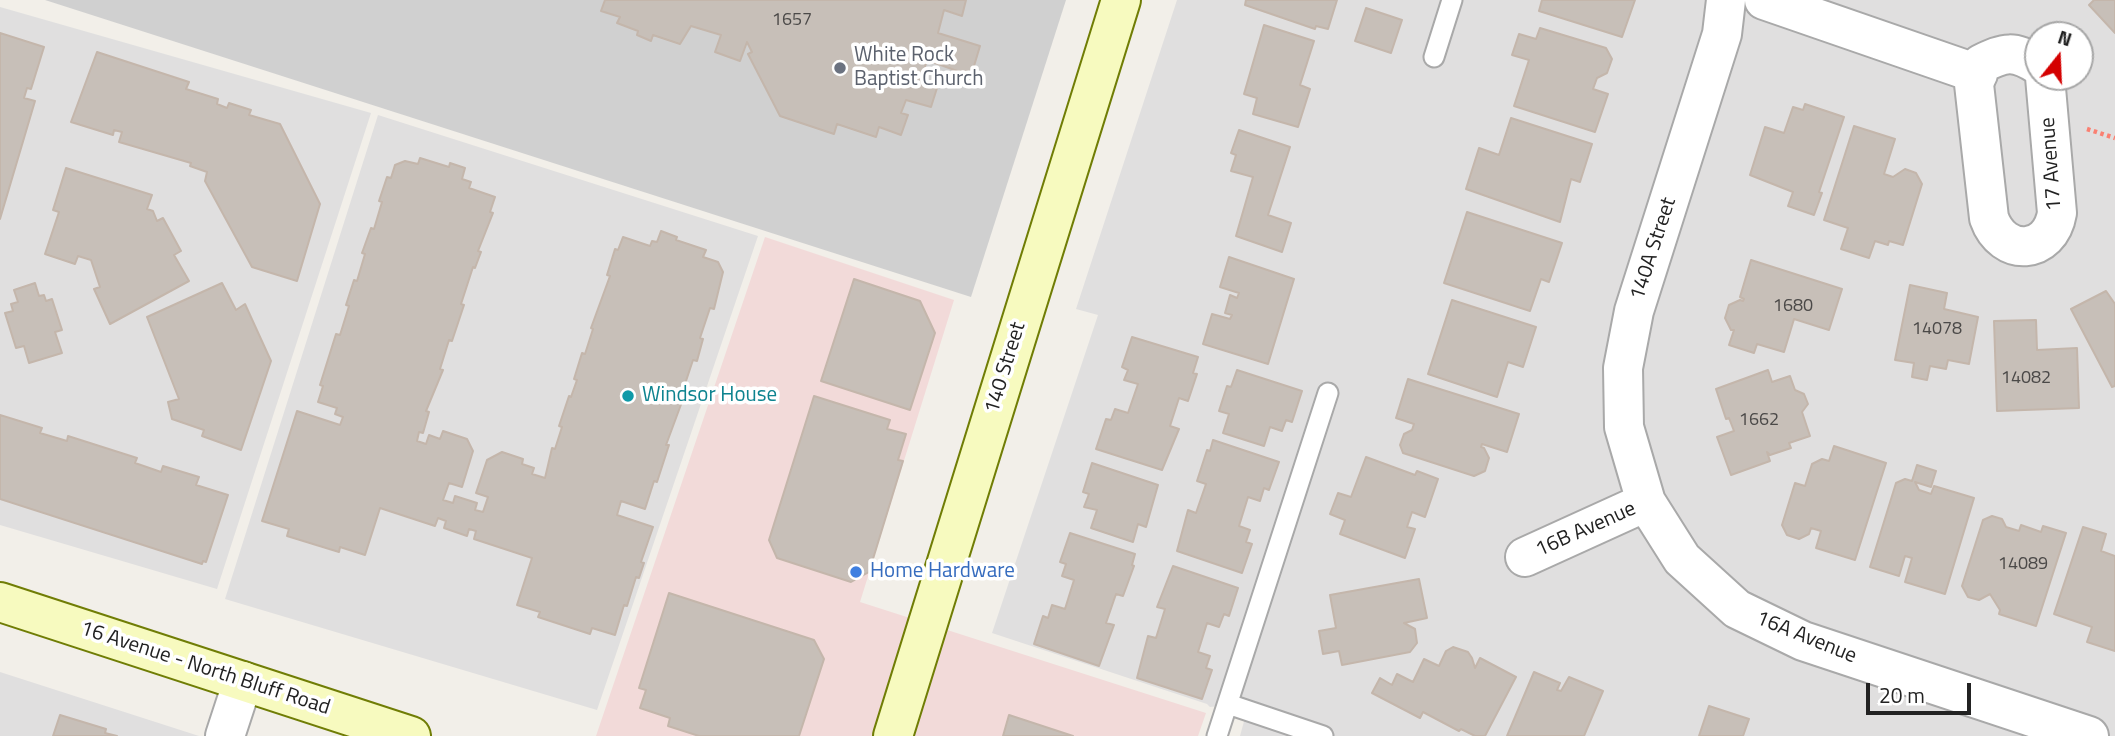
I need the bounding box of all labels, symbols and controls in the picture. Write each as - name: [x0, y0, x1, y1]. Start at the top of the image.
- house number: 1657: [772, 10, 812, 32]
- north arrow: [2024, 21, 2094, 91]
- text: N: [2054, 22, 2076, 53]
- place label: White Rock Baptist Church: [854, 43, 984, 93]
- marker: White Rock Baptist Church: [832, 60, 848, 76]
- street label: 17 Avenue: [2036, 116, 2068, 212]
- street label: 140A Street: [1626, 194, 1682, 304]
- house number: 1680: [1773, 296, 1813, 318]
- street label: 140 Street: [980, 319, 1032, 417]
- house number: 14078: [1912, 319, 1962, 341]
- house number: 14082: [2001, 368, 2051, 390]
- place label: Windsor House: [642, 383, 777, 409]
- marker: Windsor House: [620, 388, 636, 404]
- house number: 1662: [1739, 410, 1779, 432]
- street label: 16B Avenue: [1532, 497, 1640, 563]
- house number: 14089: [1998, 554, 2048, 576]
- place label: Home Hardware: [870, 559, 1015, 585]
- marker: Home Hardware: [848, 564, 864, 580]
- street label: 16A Avenue: [1752, 606, 1860, 670]
- street label: 16 Avenue - North Bluff Road: [77, 617, 333, 721]
- scale bar: [1870, 670, 1975, 714]
- text: 20 m: [1879, 679, 1925, 711]

